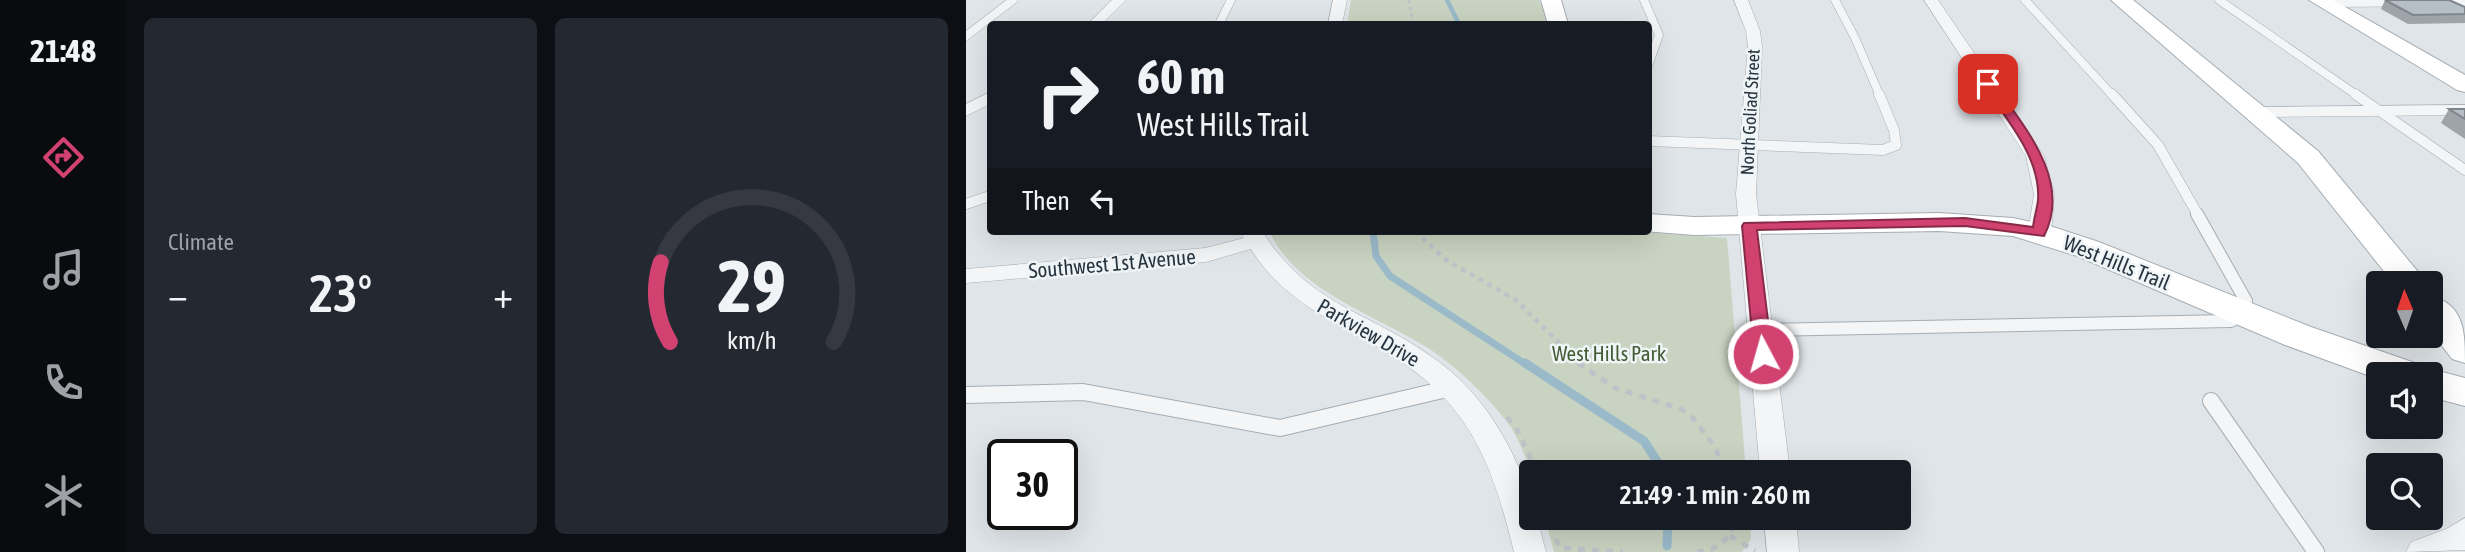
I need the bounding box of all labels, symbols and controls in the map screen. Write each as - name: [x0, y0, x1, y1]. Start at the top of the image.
- text: 21:48: [30, 32, 96, 69]
- text: 60 m: [1137, 48, 1225, 104]
- street label: North Goliad Street: [1736, 48, 1764, 176]
- icon: right: [1022, 49, 1113, 140]
- pin: [1958, 54, 2018, 114]
- icon: arrive: [1969, 65, 2007, 103]
- text: West Hills Trail: [1137, 106, 1309, 143]
- icon: directions: [39, 133, 88, 182]
- icon: left: [1084, 182, 1122, 220]
- text: Then: [1022, 186, 1070, 216]
- text: Climate: [168, 229, 234, 255]
- street label: West Hills Trail: [2060, 230, 2174, 294]
- text: 29: [717, 244, 786, 327]
- street label: Southwest 1st Avenue: [1027, 244, 1197, 282]
- icon: music: [39, 245, 88, 294]
- text: 23°: [309, 263, 372, 323]
- north arrow: [2366, 271, 2443, 348]
- map controls: [2366, 271, 2443, 530]
- text: −: [168, 273, 188, 316]
- text: +: [493, 273, 513, 316]
- street label: Parkview Drive: [1314, 293, 1424, 371]
- position arrow: [1726, 317, 1800, 391]
- text: km/h: [727, 326, 776, 354]
- park label: West Hills Park: [1552, 341, 1666, 365]
- icon: phone: [39, 358, 88, 407]
- button: sound: [2366, 362, 2443, 439]
- speed limit sign: 30: [987, 439, 1078, 530]
- button: search: [2366, 453, 2443, 530]
- icon: climate: [39, 471, 88, 520]
- text: 21:49 · 1 min · 260 m: [1620, 480, 1810, 510]

